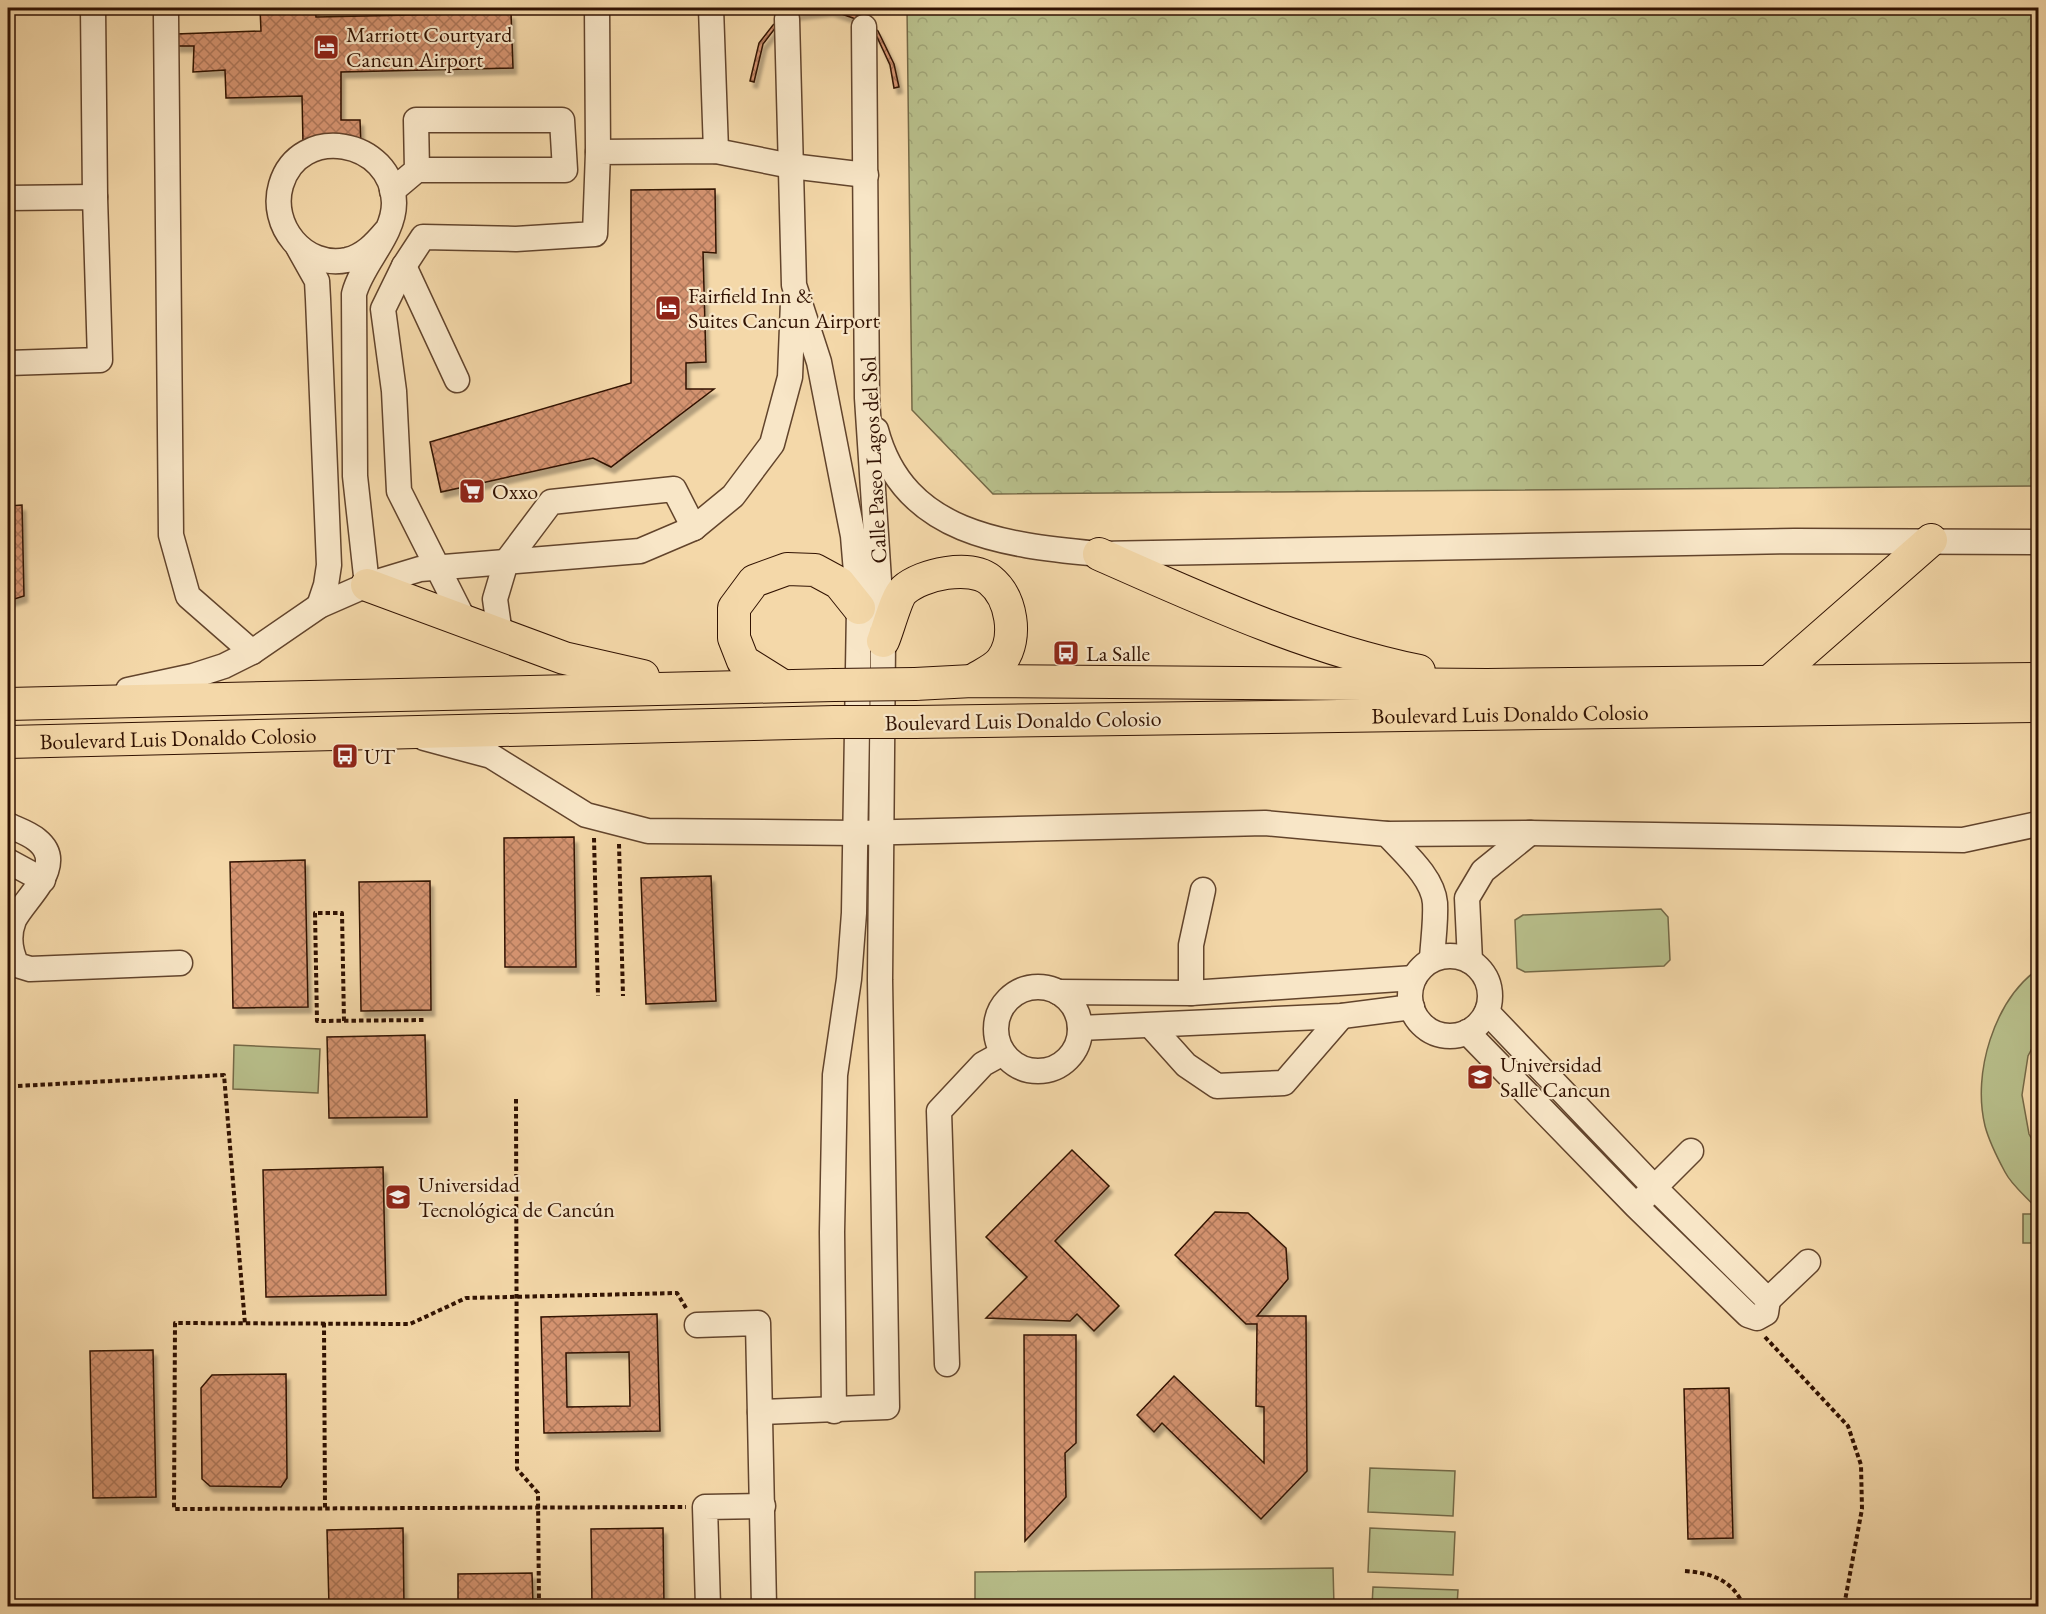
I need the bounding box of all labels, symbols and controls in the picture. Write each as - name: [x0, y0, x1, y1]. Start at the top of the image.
- place label: Marriott Courtyard Cancun Airport: [346, 20, 513, 74]
- hotel icon: Marriott Courtyard Cancun Airport: [311, 32, 341, 62]
- place label: Fairfield Inn & Suites Cancun Airport: [688, 281, 879, 335]
- hotel icon: Fairfield Inn & Suites Cancun Airport: [653, 293, 683, 323]
- street label: Calle Paseo Lagos del Sol: [854, 356, 893, 564]
- supermarket icon: Oxxo: [457, 476, 487, 506]
- place label: Oxxo: [492, 477, 538, 506]
- bus stop icon: La Salle: [1051, 638, 1081, 668]
- place label: La Salle: [1086, 639, 1151, 668]
- street label: Boulevard Luis Donaldo Colosio: [1371, 698, 1649, 730]
- street label: Boulevard Luis Donaldo Colosio: [884, 704, 1162, 737]
- street label: Boulevard Luis Donaldo Colosio: [39, 721, 317, 756]
- bus stop icon: UT: [330, 741, 360, 771]
- place label: UT: [364, 742, 395, 771]
- place label: Universidad Salle Cancun: [1500, 1050, 1611, 1104]
- school or university icon: Universidad Salle Cancun: [1465, 1062, 1495, 1092]
- place label: Universidad Tecnológica de Cancún: [418, 1170, 615, 1224]
- school or university icon: Universidad Tecnológica de Cancún: [383, 1182, 413, 1212]

